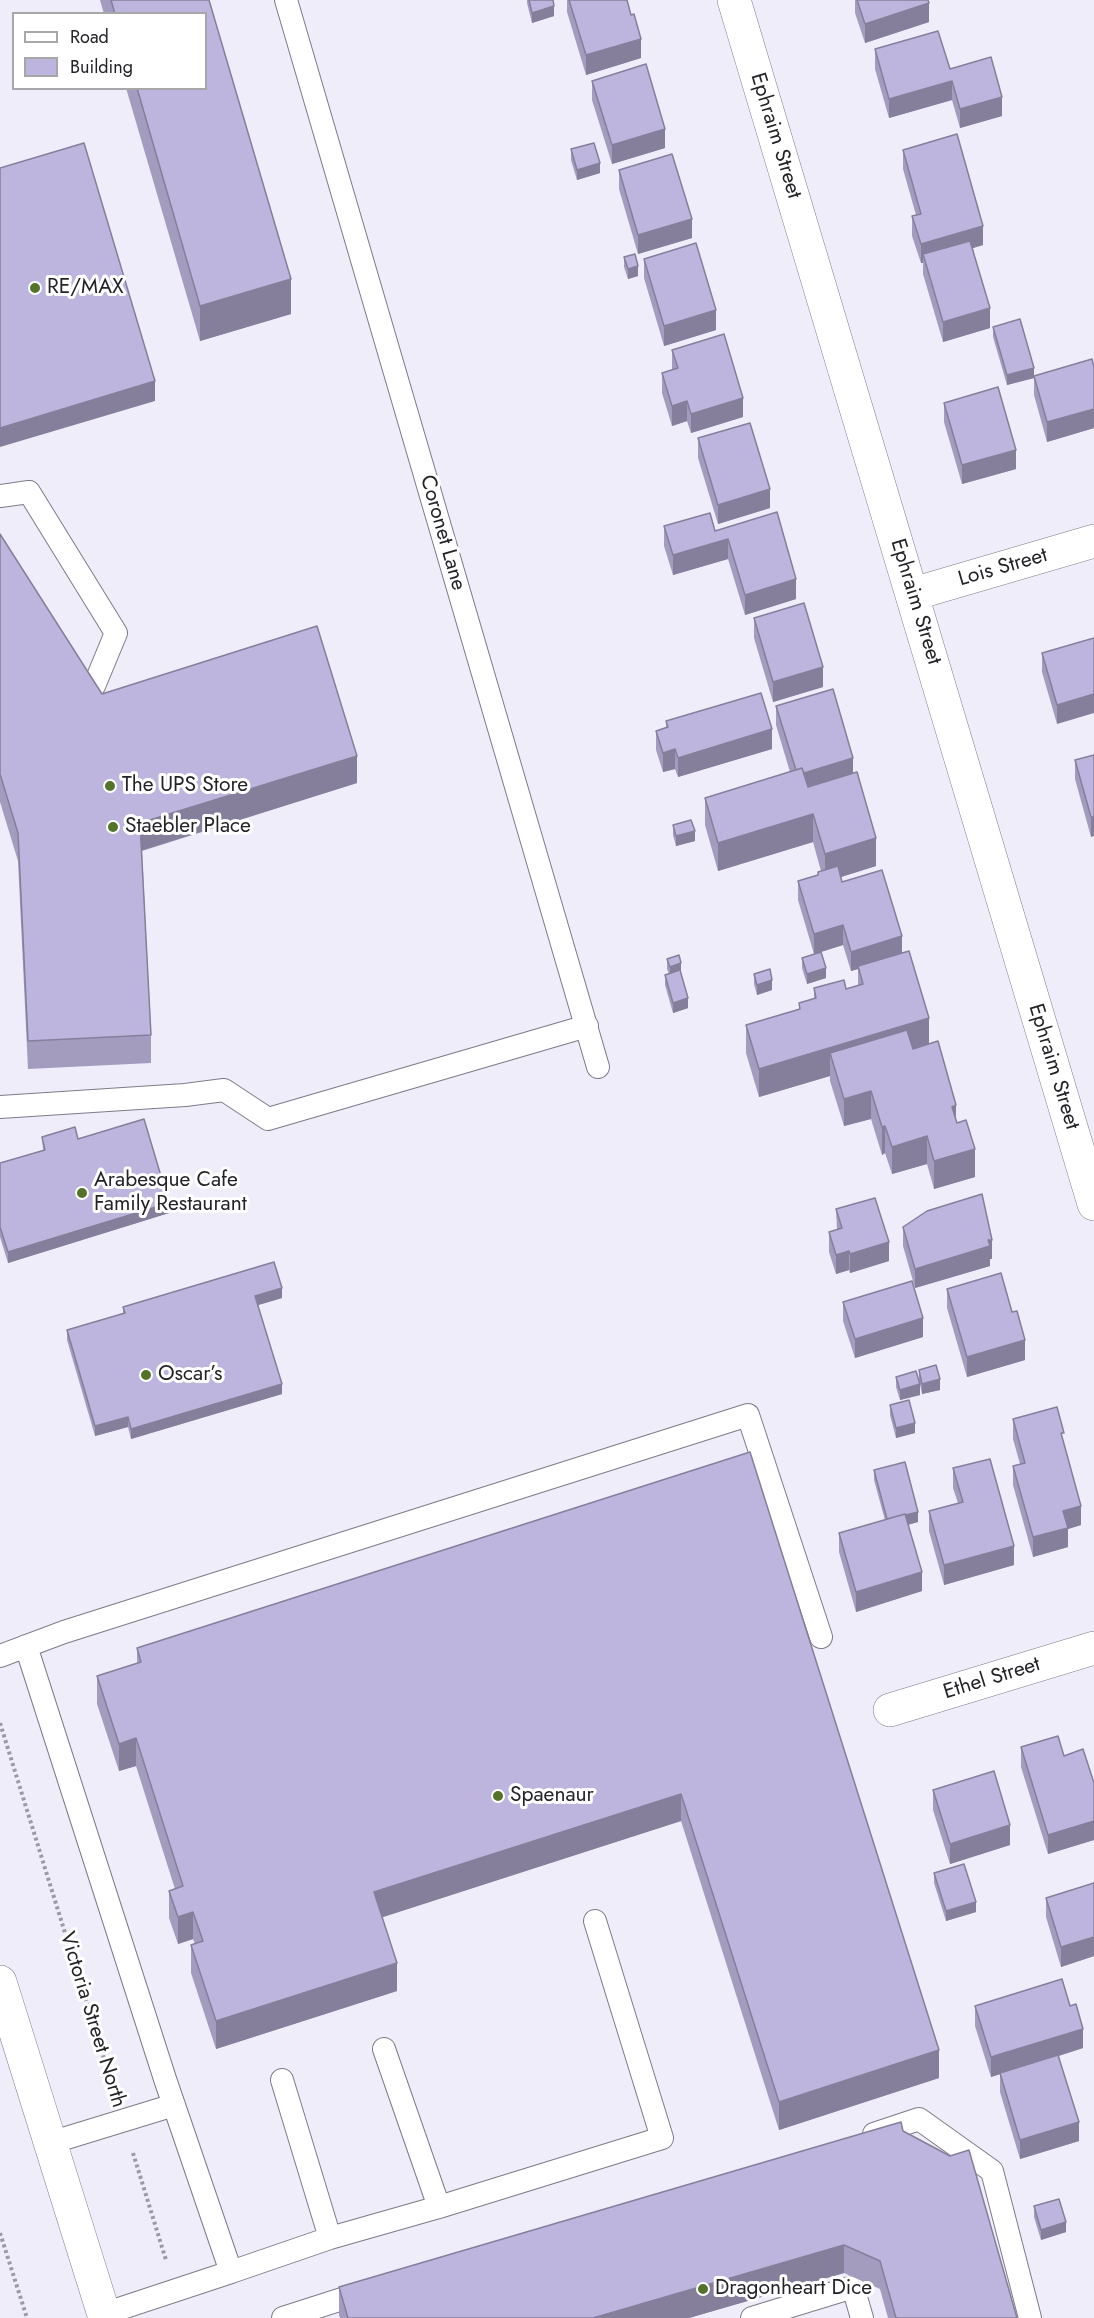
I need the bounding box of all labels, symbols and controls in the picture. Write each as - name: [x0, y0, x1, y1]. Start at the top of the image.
- legend: [12, 12, 207, 90]
- text: Road: [70, 24, 109, 50]
- text: Building: [70, 54, 133, 80]
- street label: Ephraim Street: [744, 70, 806, 202]
- place label: RE/MAX: [47, 275, 124, 301]
- marker: RE/MAX: [28, 281, 42, 295]
- street label: Coronet Lane: [414, 472, 470, 594]
- street label: Ephraim Street: [884, 536, 946, 668]
- street label: Lois Street: [956, 543, 1050, 593]
- place label: The UPS Store: [122, 773, 248, 799]
- marker: The UPS Store: [103, 779, 117, 793]
- place label: Staebler Place: [125, 814, 251, 840]
- marker: Staebler Place: [106, 820, 120, 834]
- street label: Ephraim Street: [1022, 1001, 1084, 1133]
- place label: Arabesque Cafe Family Restaurant: [94, 1168, 247, 1218]
- marker: Arabesque Cafe Family Restaurant: [75, 1186, 89, 1200]
- place label: Oscar’s: [158, 1362, 223, 1388]
- marker: Oscar’s: [139, 1368, 153, 1382]
- street label: Ethel Street: [941, 1652, 1043, 1706]
- place label: Spaenaur: [510, 1783, 594, 1809]
- marker: Spaenaur: [491, 1789, 505, 1803]
- street label: Victoria Street North: [53, 1929, 131, 2111]
- place label: Dragonheart Dice: [715, 2276, 872, 2302]
- marker: Dragonheart Dice: [696, 2282, 710, 2296]

